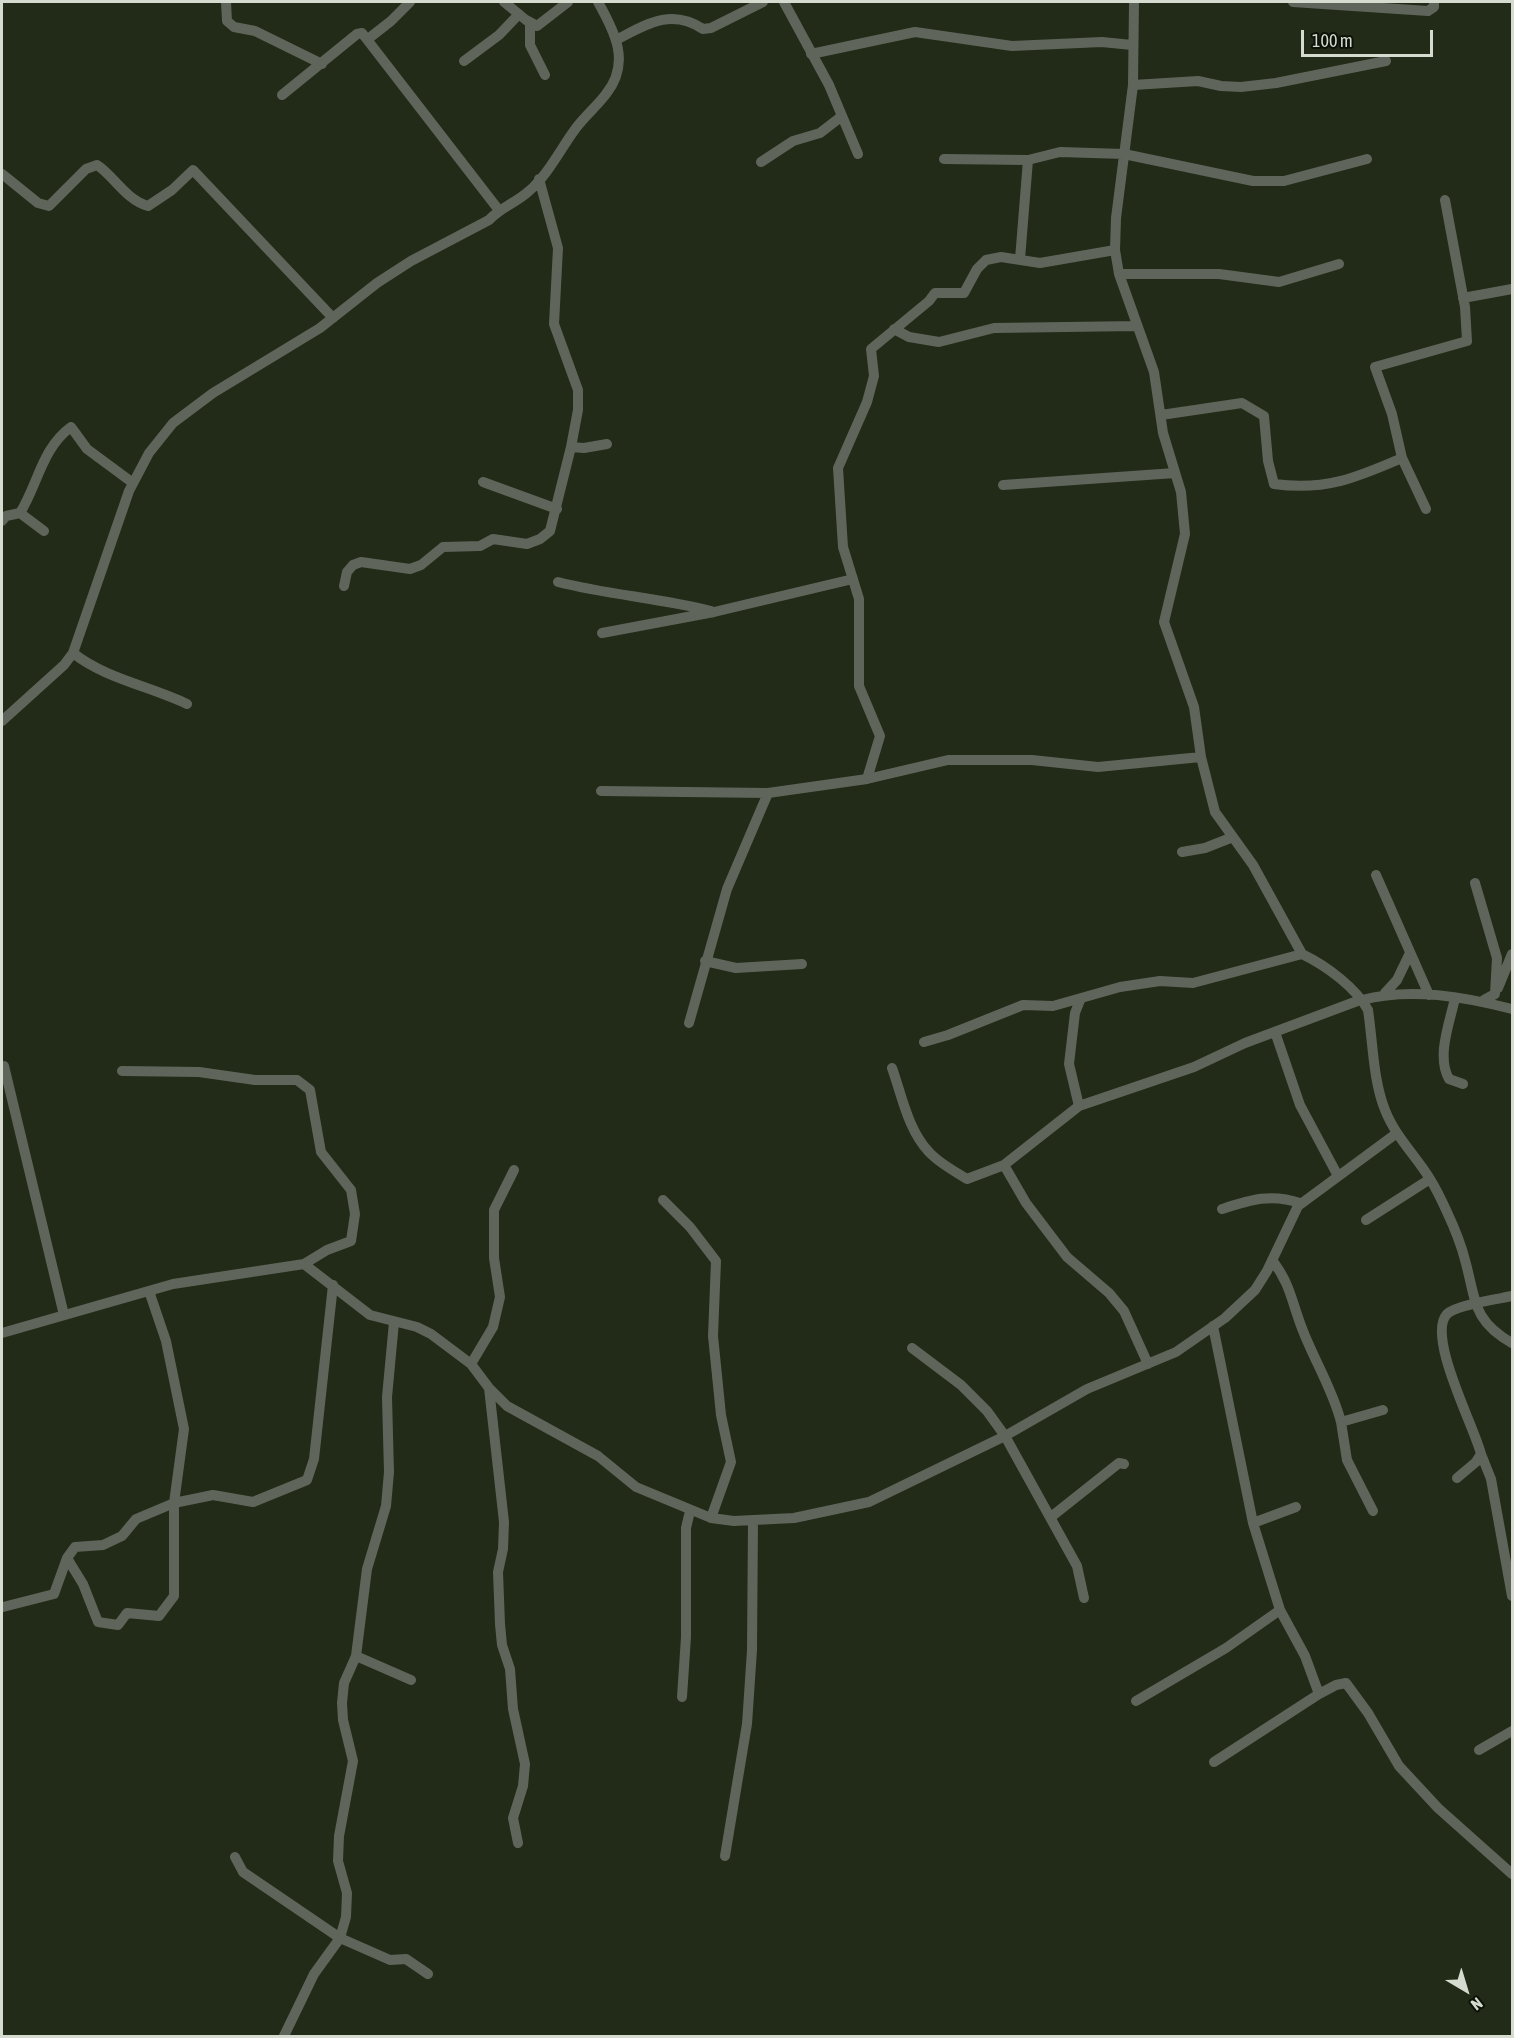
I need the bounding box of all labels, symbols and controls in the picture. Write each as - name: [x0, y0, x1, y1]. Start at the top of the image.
- scale bar: [1304, 18, 1436, 56]
- text: 100 m: [1312, 30, 1353, 51]
- north arrow: [1436, 1960, 1496, 2020]
- text: N: [1468, 1994, 1486, 2014]

